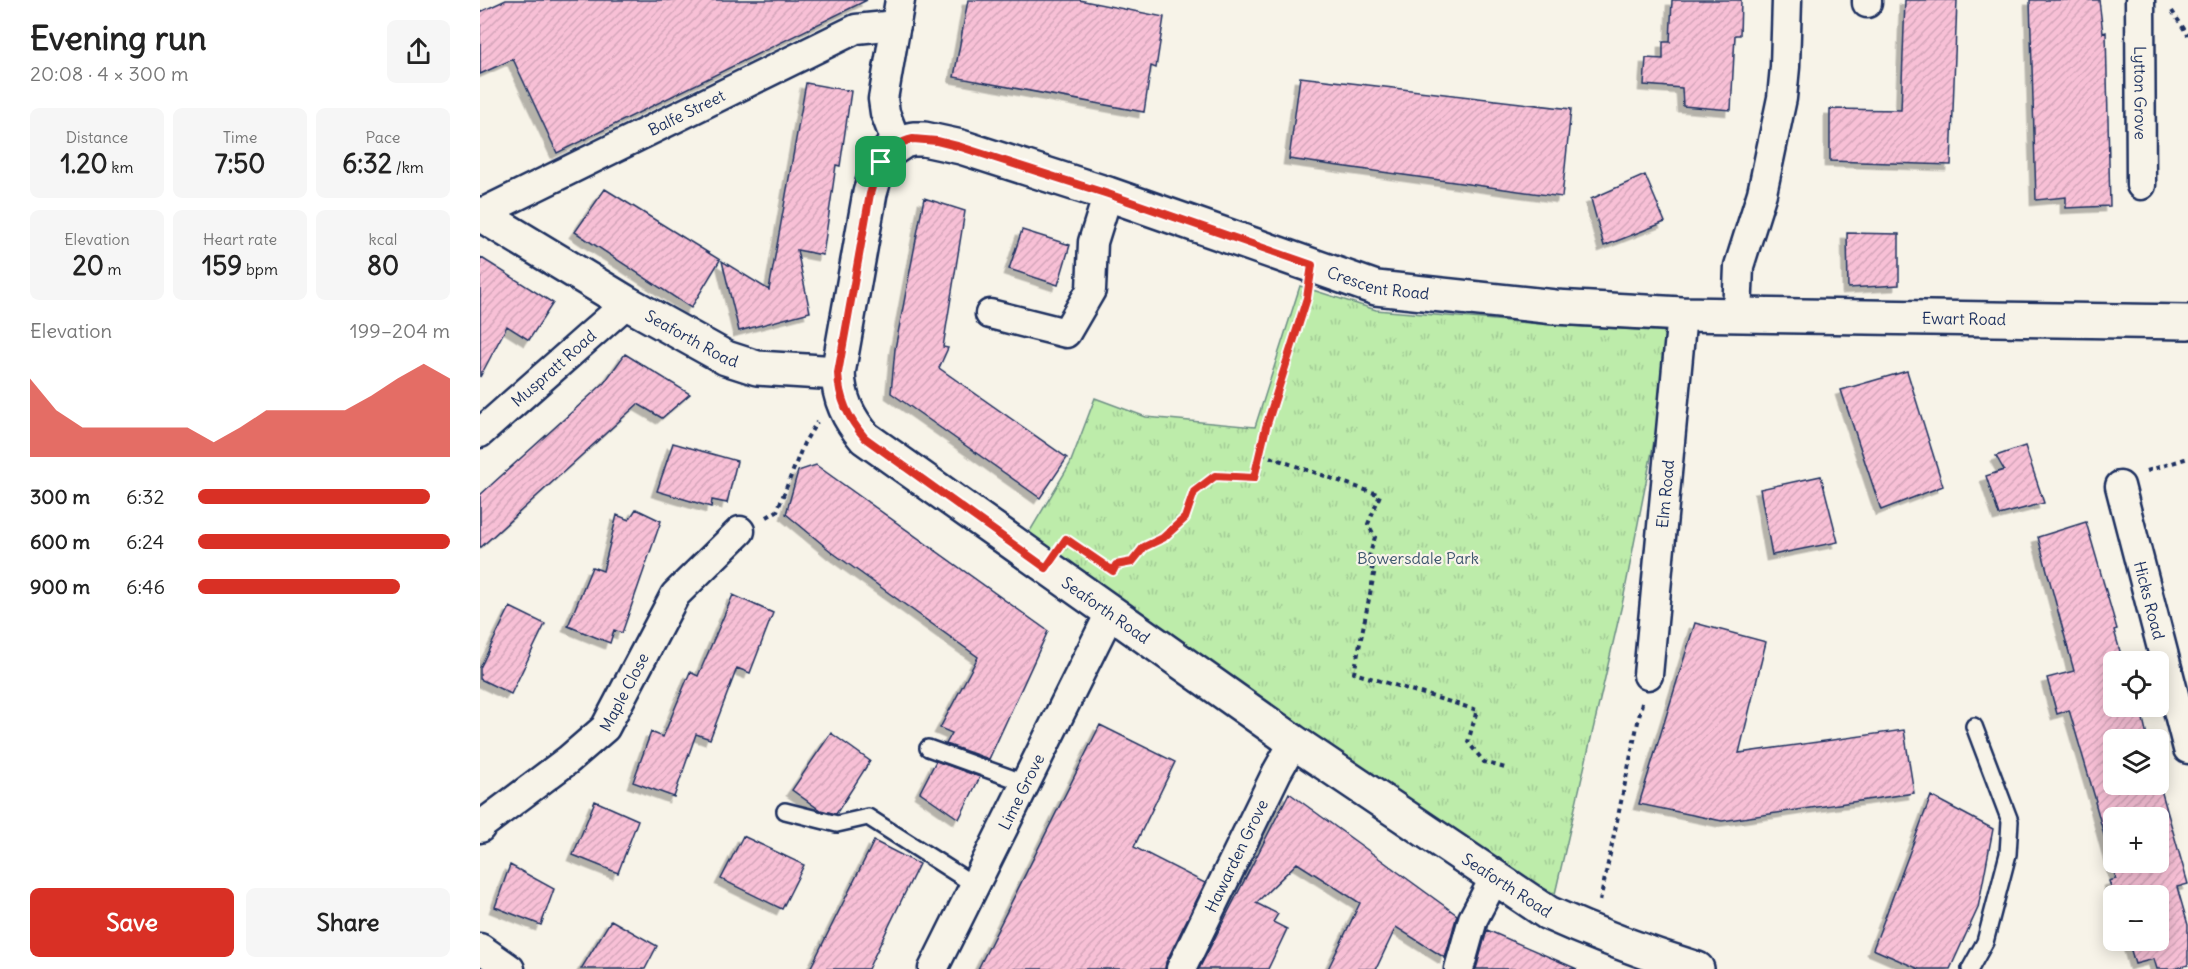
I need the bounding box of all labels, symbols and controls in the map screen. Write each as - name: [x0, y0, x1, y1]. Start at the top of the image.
- text: Evening run: [30, 17, 206, 59]
- button: share: [387, 20, 450, 83]
- street label: Lytton Grove: [2130, 46, 2151, 140]
- text: 20:08 · 4 × 300 m: [30, 61, 188, 86]
- street label: Balfe Street: [645, 85, 729, 140]
- text: Distance: [66, 127, 128, 147]
- text: Time: [223, 127, 257, 147]
- text: Pace: [366, 127, 400, 147]
- pin: [855, 136, 906, 187]
- icon: arrive: [864, 145, 897, 178]
- text: 1.20: [60, 147, 108, 180]
- text: 7:50: [215, 147, 265, 180]
- text: 6:32: [342, 147, 392, 180]
- text: km: [108, 157, 134, 177]
- text: /km: [392, 157, 424, 177]
- text: Elevation: [64, 229, 130, 249]
- text: Heart rate: [203, 229, 277, 249]
- text: kcal: [369, 229, 397, 249]
- text: 20: [72, 249, 104, 282]
- text: 159: [202, 249, 242, 282]
- text: 80: [367, 249, 399, 282]
- text: m: [104, 259, 122, 279]
- text: bpm: [242, 259, 278, 279]
- street label: Crescent Road: [1324, 262, 1430, 304]
- street label: Seaforth Road: [642, 305, 741, 371]
- street label: Ewart Road: [1922, 308, 2006, 329]
- text: Elevation: [30, 318, 112, 343]
- text: 199–204 m: [350, 318, 450, 343]
- street label: Muspratt Road: [507, 325, 600, 411]
- street label: Elm Road: [1652, 459, 1678, 529]
- text: 300 m: [30, 484, 90, 509]
- text: 6:32: [126, 484, 164, 509]
- text: 600 m: [30, 529, 90, 554]
- text: 6:24: [126, 529, 164, 554]
- park label: Bowersdale Park: [1357, 548, 1479, 568]
- street label: Hicks Road: [2130, 559, 2169, 642]
- street label: Seaforth Road: [1058, 572, 1154, 648]
- text: 900 m: [30, 574, 90, 599]
- text: 6:46: [126, 574, 165, 599]
- street label: Maple Close: [595, 649, 653, 735]
- map controls: [2103, 651, 2169, 951]
- button: locate: [2103, 651, 2169, 717]
- button: layers: [2103, 729, 2169, 795]
- street label: Lime Grove: [994, 750, 1048, 833]
- street label: Hawarden Grove: [1200, 796, 1272, 915]
- button: +: [2103, 807, 2169, 873]
- street label: Seaforth Road: [1458, 849, 1556, 921]
- button: −: [2103, 885, 2169, 951]
- button: Save: [30, 888, 234, 957]
- button: Share: [246, 888, 450, 957]

